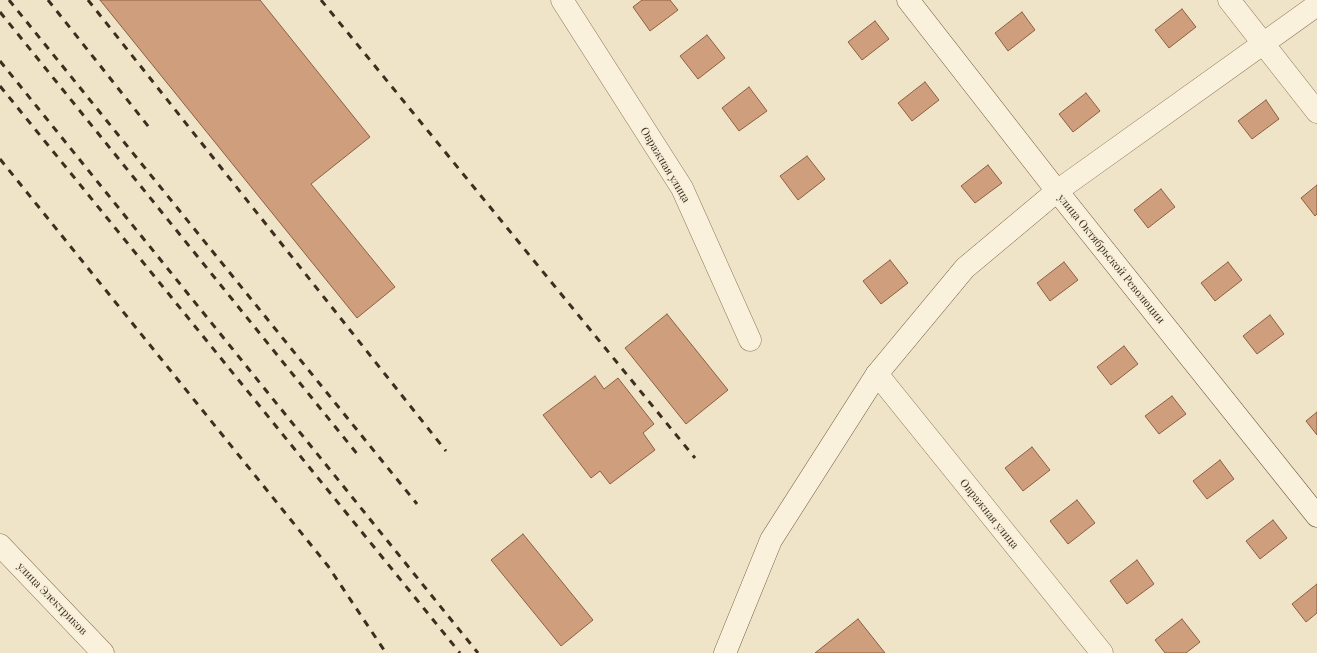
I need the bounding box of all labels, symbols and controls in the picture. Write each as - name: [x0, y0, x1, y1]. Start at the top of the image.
- street label: Овражная улица: [637, 125, 693, 205]
- street label: улица Октябрьской Революции: [1055, 192, 1167, 326]
- street label: Овражная улица: [957, 476, 1021, 552]
- street label: улица Электриков: [14, 560, 90, 638]

